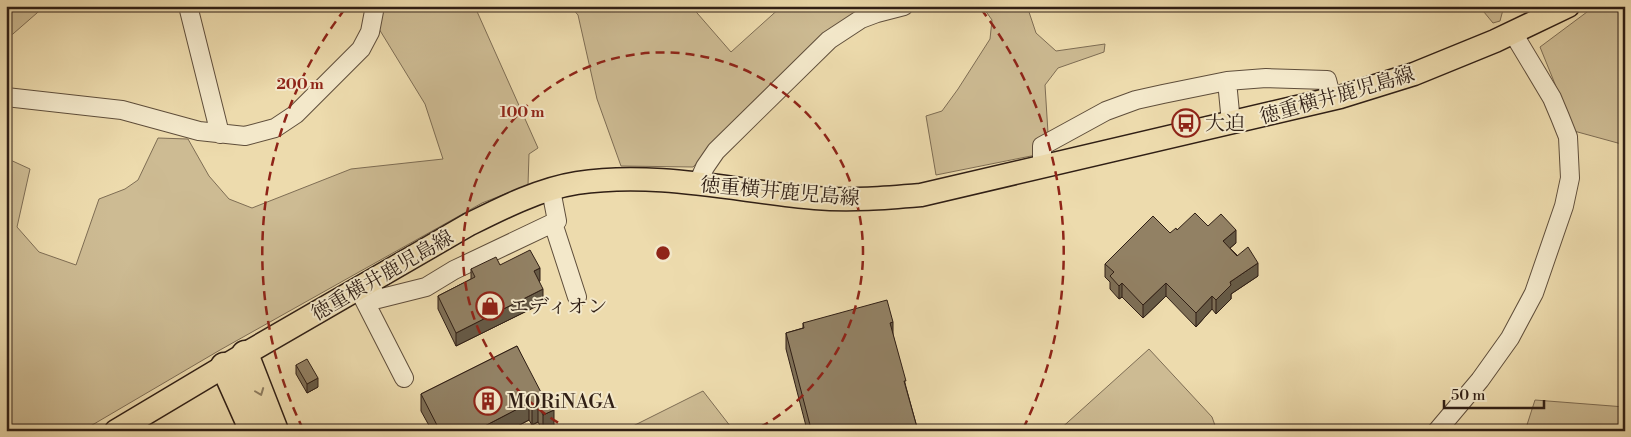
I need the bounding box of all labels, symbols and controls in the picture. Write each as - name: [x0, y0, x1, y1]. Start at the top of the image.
- street label: 徳重横井鹿児島線: [1257, 62, 1418, 131]
- text: 200 m: [276, 75, 324, 94]
- text: 100 m: [500, 103, 545, 122]
- bus stop icon: 大迫: [1171, 108, 1201, 138]
- place label: 大迫: [1205, 112, 1245, 137]
- street label: 徳重横井鹿児島線: [699, 173, 861, 212]
- street label: 徳重横井鹿児島線: [307, 225, 458, 327]
- centre of rings: [654, 244, 672, 262]
- shop icon: エディオン: [475, 291, 505, 321]
- place label: エディオン: [509, 295, 607, 320]
- scale bar: [1444, 377, 1544, 409]
- building icon: MORiNAGA: [473, 386, 503, 416]
- text: 50 m: [1451, 386, 1485, 405]
- one-way arrow: [254, 387, 265, 396]
- place label: MORiNAGA: [507, 390, 617, 415]

